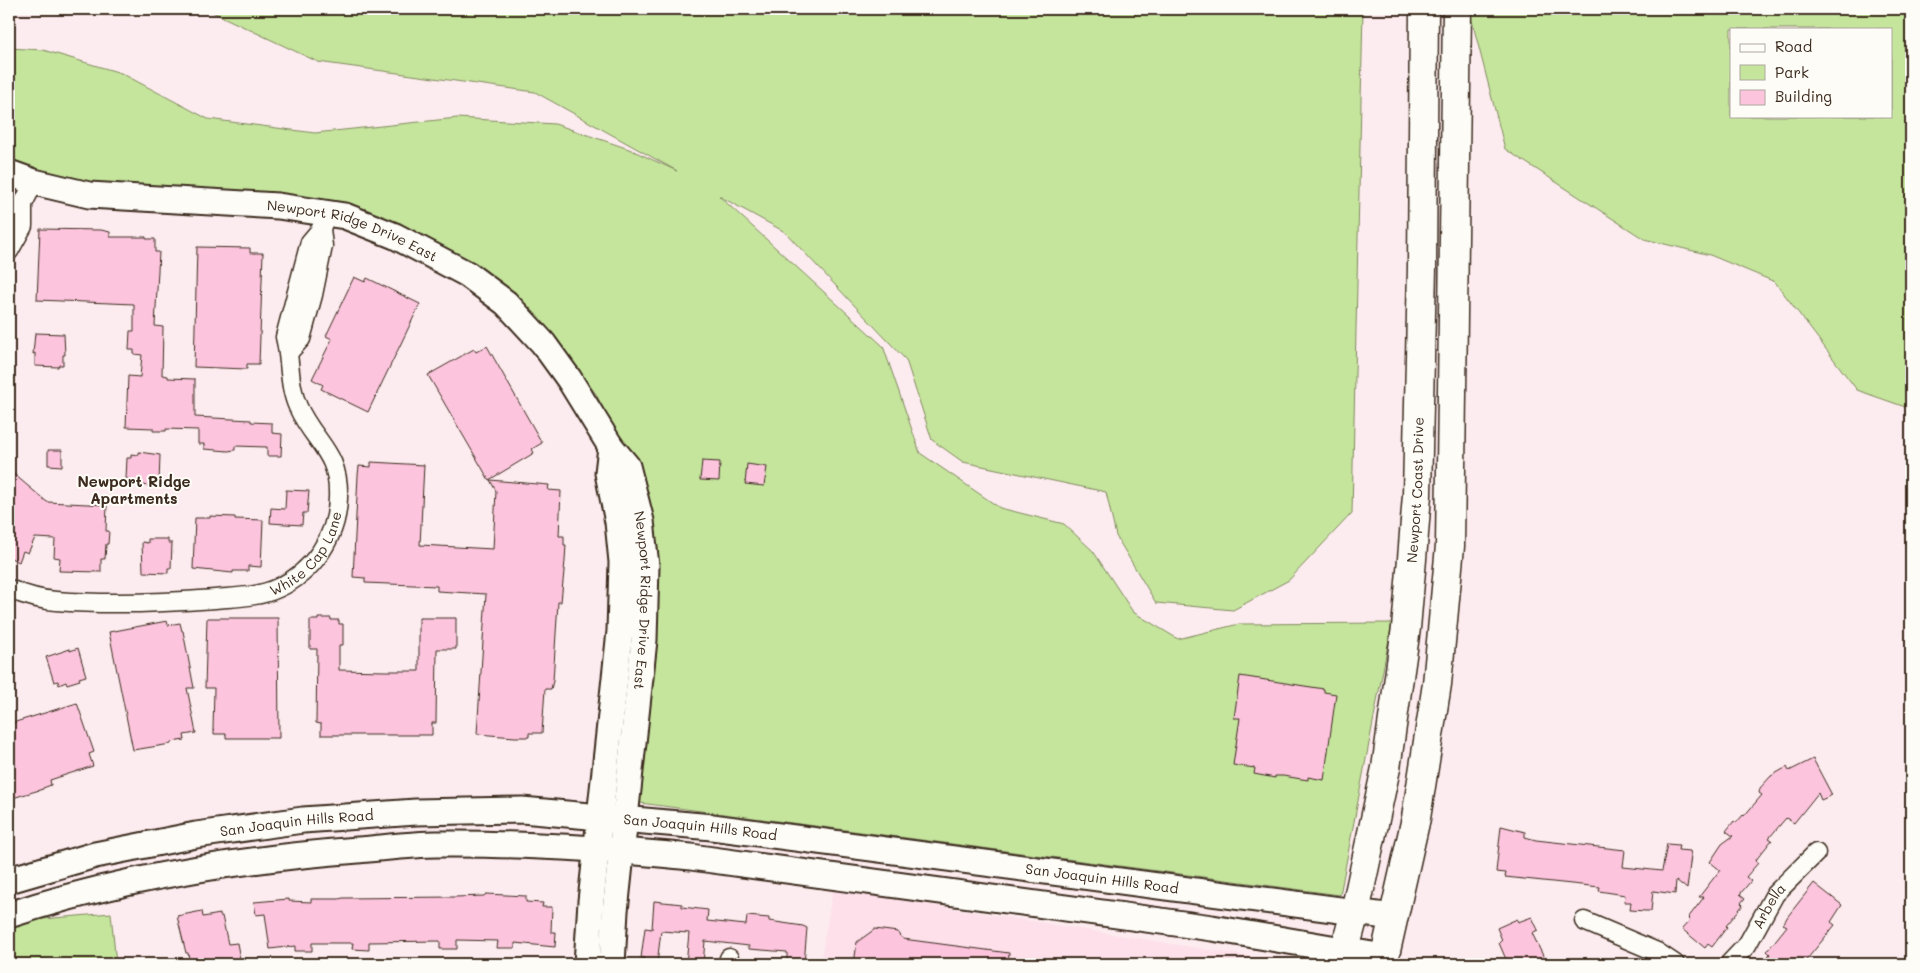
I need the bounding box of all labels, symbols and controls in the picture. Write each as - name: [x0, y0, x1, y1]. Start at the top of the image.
- legend: [1730, 28, 1892, 118]
- text: Road: [1775, 36, 1812, 56]
- text: Park: [1775, 62, 1809, 82]
- text: Building: [1775, 86, 1832, 106]
- street label: Newport Ridge Drive East: [266, 195, 441, 266]
- street label: Newport Coast Drive: [1402, 417, 1428, 564]
- district label: Newport Ridge Apartments: [77, 471, 191, 508]
- street label: Newport Ridge Drive East: [630, 509, 656, 691]
- street label: White Cap Lane: [266, 510, 346, 600]
- street label: San Joaquin Hills Road: [219, 805, 374, 841]
- street label: San Joaquin Hills Road: [623, 809, 778, 845]
- street label: San Joaquin Hills Road: [1024, 859, 1180, 898]
- street label: Arbella: [1748, 879, 1790, 932]

